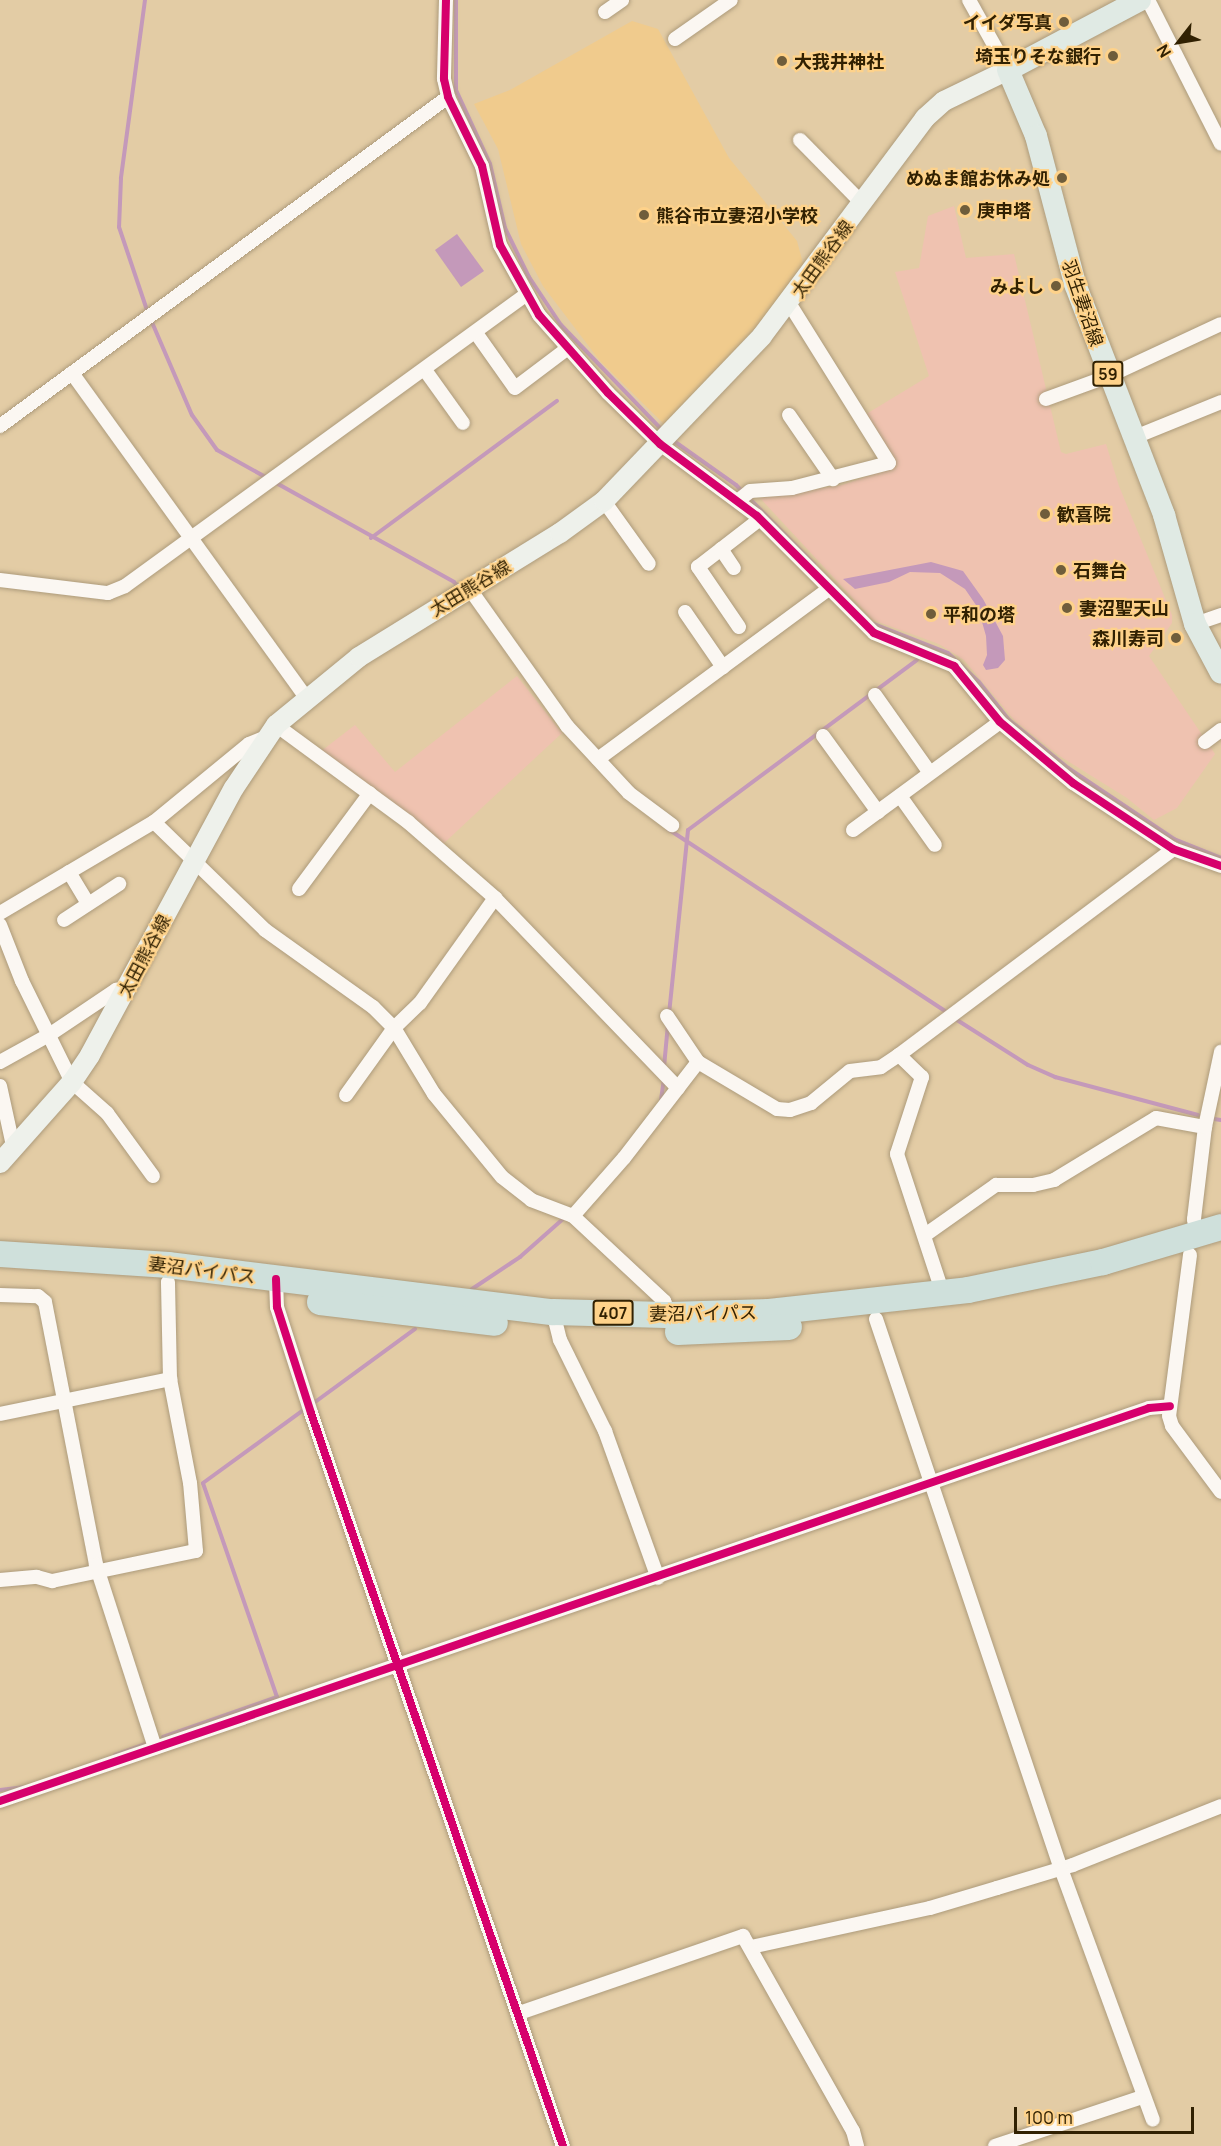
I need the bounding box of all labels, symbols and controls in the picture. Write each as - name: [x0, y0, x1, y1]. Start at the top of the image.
- place label: イイダ写真: [962, 11, 1052, 33]
- north arrow: [1149, 12, 1209, 72]
- marker: イイダ写真: [1057, 15, 1071, 29]
- text: N: [1151, 41, 1176, 62]
- place label: 埼玉りそな銀行: [975, 45, 1101, 67]
- marker: 埼玉りそな銀行: [1106, 49, 1120, 63]
- place label: 大我井神社: [794, 50, 884, 72]
- marker: 大我井神社: [775, 54, 789, 68]
- place label: めぬま館お休み処: [906, 167, 1050, 189]
- marker: めぬま館お休み処: [1055, 171, 1069, 185]
- place label: 庚申塔: [977, 199, 1031, 221]
- marker: 庚申塔: [958, 203, 972, 217]
- place label: 熊谷市立妻沼小学校: [656, 204, 818, 226]
- marker: 熊谷市立妻沼小学校: [637, 208, 651, 222]
- street label: 太田熊谷線: [787, 216, 857, 302]
- street label: 羽生妻沼線: [1058, 257, 1108, 349]
- place label: みよし: [990, 275, 1044, 297]
- marker: みよし: [1049, 279, 1063, 293]
- road number: 59: [1092, 361, 1124, 387]
- place label: 歓喜院: [1057, 503, 1111, 525]
- marker: 歓喜院: [1038, 507, 1052, 521]
- street label: 太田熊谷線: [426, 556, 514, 620]
- place label: 石舞台: [1073, 559, 1127, 581]
- marker: 石舞台: [1054, 563, 1068, 577]
- place label: 妻沼聖天山: [1079, 597, 1169, 619]
- marker: 妻沼聖天山: [1060, 601, 1074, 615]
- place label: 平和の塔: [943, 603, 1015, 625]
- marker: 平和の塔: [924, 607, 938, 621]
- place label: 森川寿司: [1092, 627, 1164, 649]
- marker: 森川寿司: [1169, 631, 1183, 645]
- street label: 太田熊谷線: [113, 911, 175, 1001]
- street label: 妻沼バイパス: [147, 1253, 257, 1287]
- road number: 407: [592, 1300, 634, 1326]
- street label: 妻沼バイパス: [649, 1301, 757, 1325]
- scale bar: [1017, 2095, 1197, 2133]
- text: 100 m: [1025, 2105, 1073, 2129]

